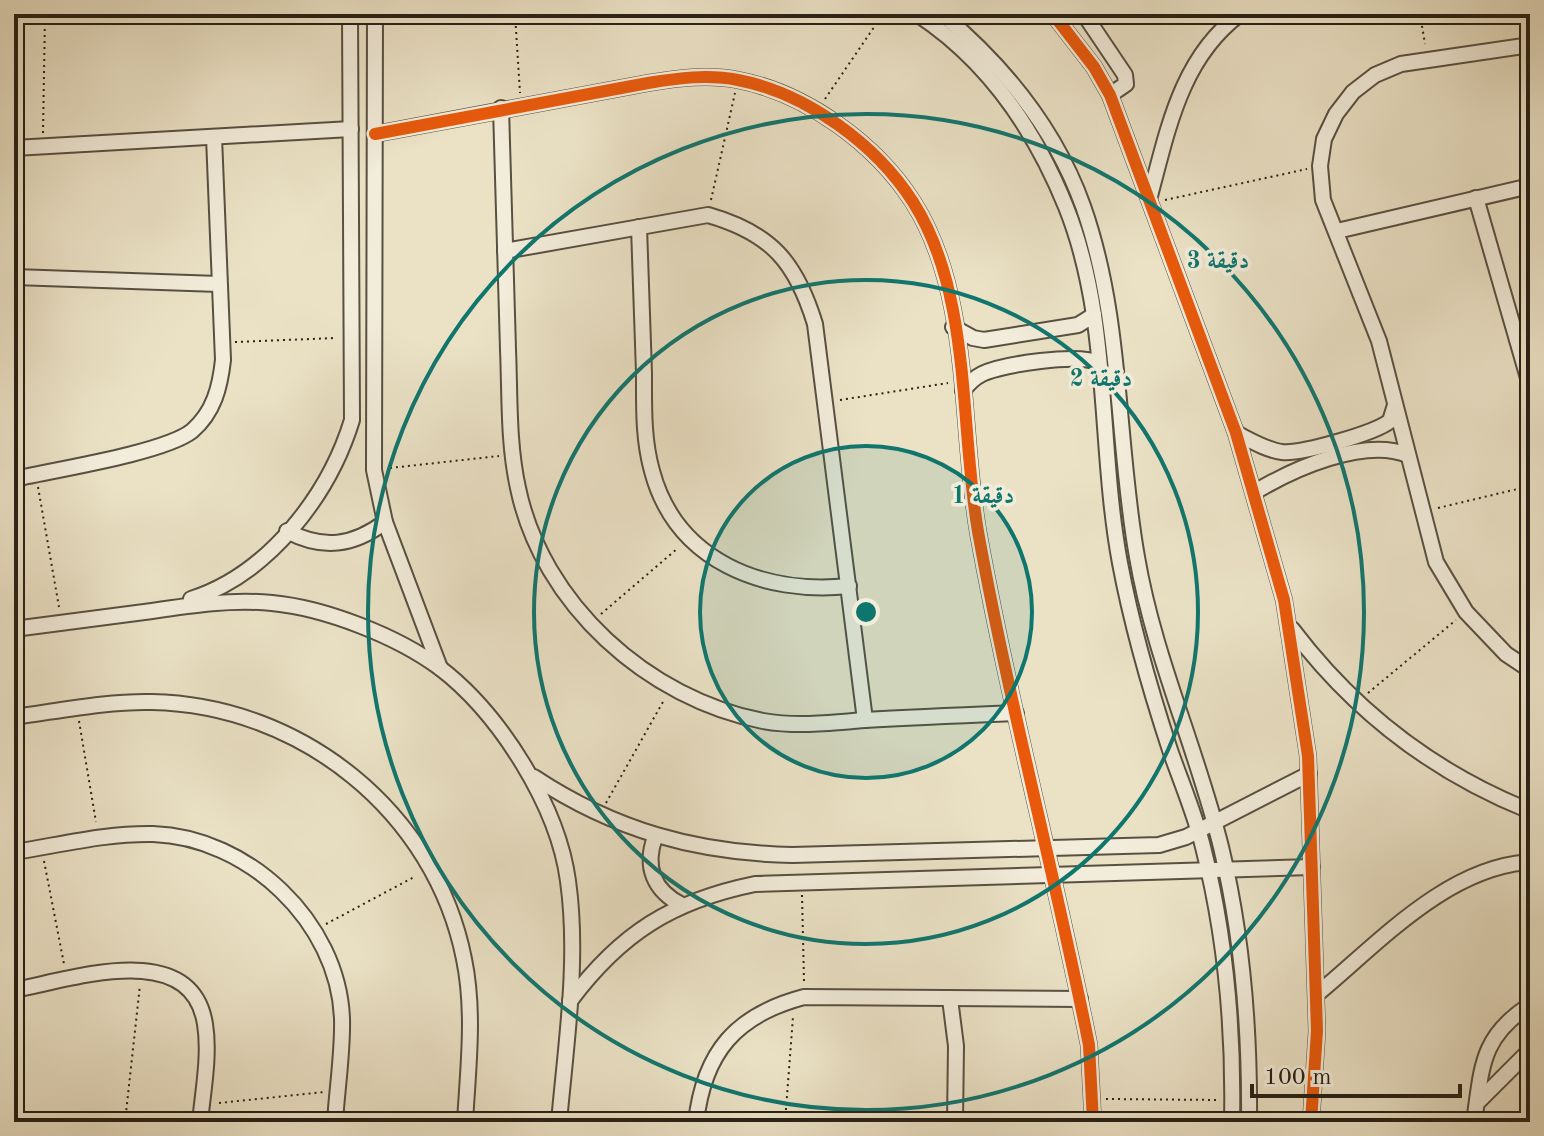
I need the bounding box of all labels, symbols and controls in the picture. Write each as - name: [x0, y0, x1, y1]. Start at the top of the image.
- text: 3 دقيقة: [1187, 250, 1249, 274]
- text: 2 دقيقة: [1070, 368, 1132, 392]
- text: 1 دقيقة: [952, 485, 1014, 509]
- centre of rings: [852, 598, 880, 626]
- scale bar: [1252, 1048, 1460, 1098]
- text: 100 m: [1264, 1066, 1332, 1090]

